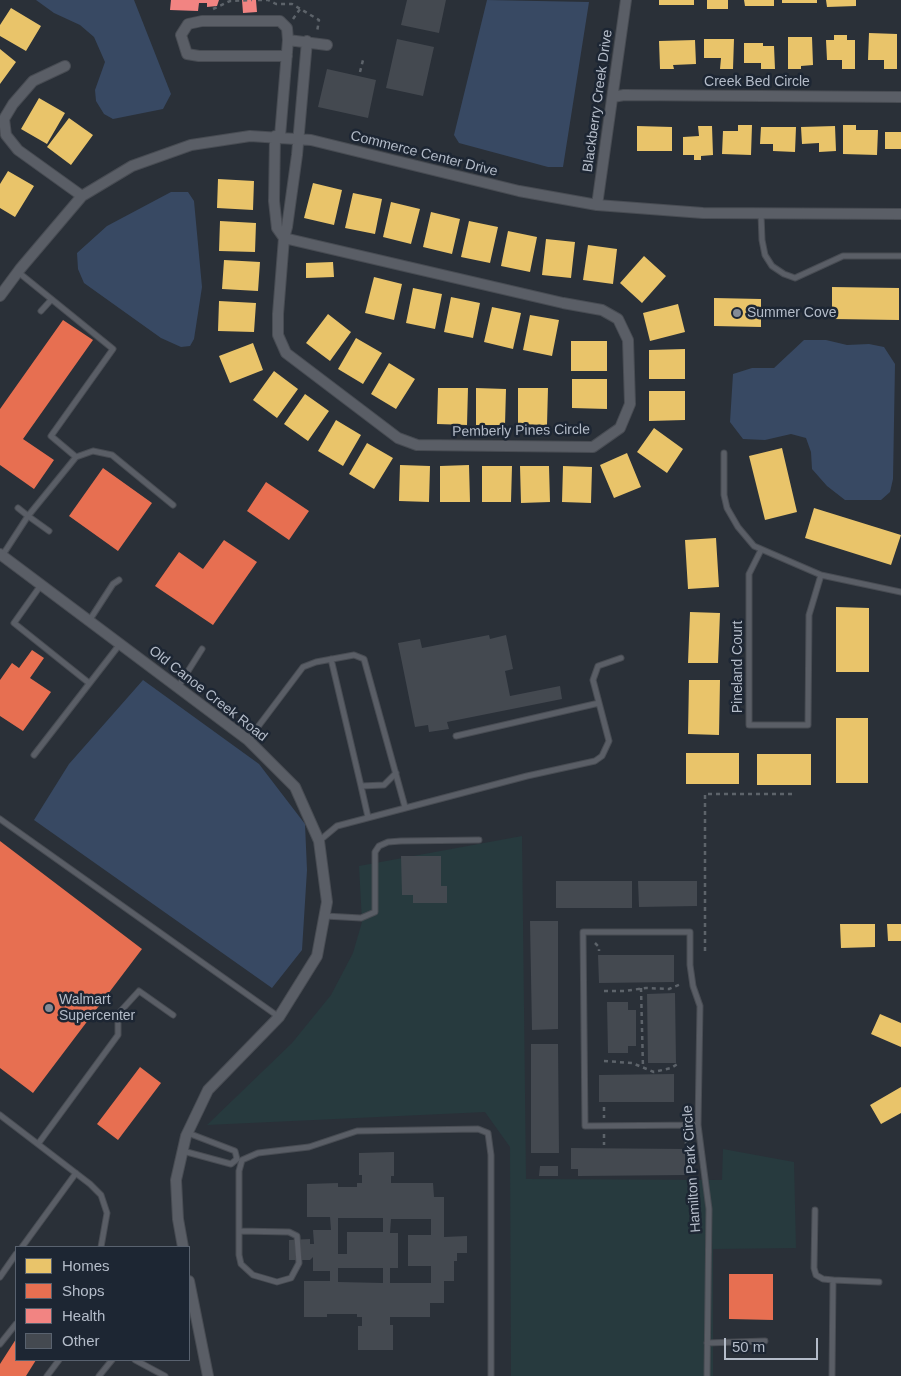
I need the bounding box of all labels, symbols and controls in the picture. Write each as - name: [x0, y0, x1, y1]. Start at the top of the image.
- street label: Blackberry Creek Drive: [580, 29, 616, 173]
- street label: Creek Bed Circle: [704, 74, 810, 90]
- street label: Commerce Center Drive: [349, 128, 499, 180]
- place label: Summer Cove: [747, 305, 836, 321]
- marker: Summer Cove: [731, 307, 743, 319]
- street label: Pemberly Pines Circle: [452, 421, 590, 441]
- street label: Pineland Court: [730, 621, 746, 713]
- street label: Old Canoe Creek Road: [145, 643, 271, 745]
- place label: Walmart Supercenter: [59, 992, 135, 1024]
- marker: Walmart Supercenter: [43, 1002, 55, 1014]
- street label: Hamilton Park Circle: [679, 1105, 705, 1233]
- legend: [15, 1246, 190, 1361]
- text: Homes: [62, 1257, 110, 1274]
- text: Shops: [62, 1282, 105, 1299]
- text: Health: [62, 1307, 105, 1324]
- scale bar: [726, 1328, 820, 1360]
- text: Other: [62, 1332, 100, 1349]
- text: 50 m: [732, 1338, 765, 1355]

